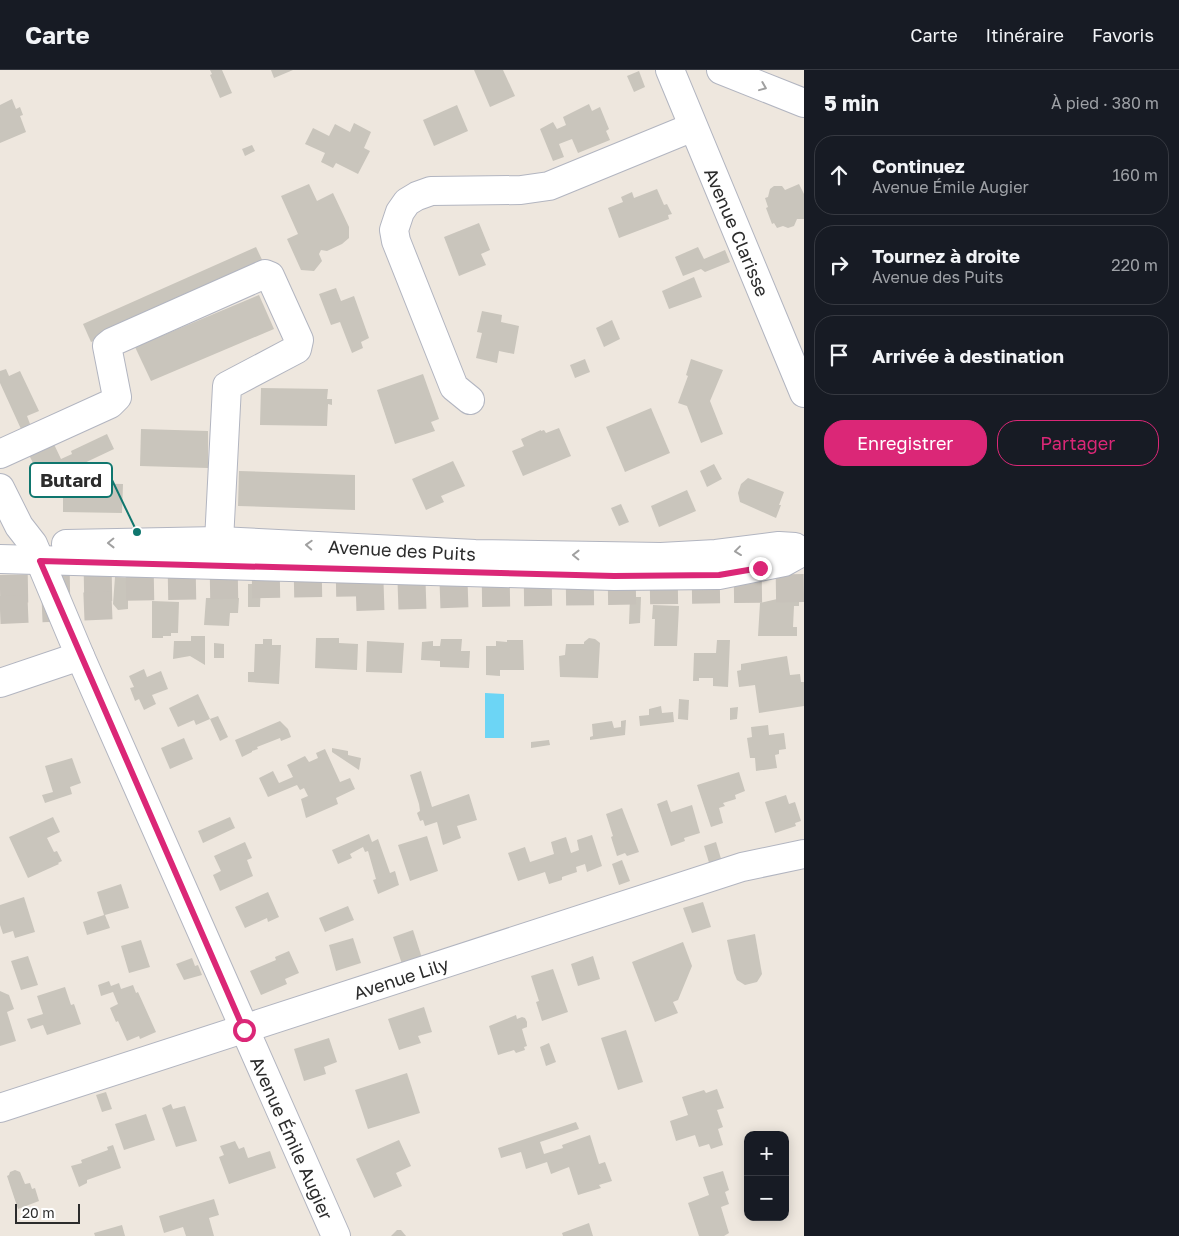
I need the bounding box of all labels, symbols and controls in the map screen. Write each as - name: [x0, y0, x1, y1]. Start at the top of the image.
- text: Carte: [25, 20, 90, 49]
- text: Carte: [910, 24, 958, 46]
- text: Itinéraire: [986, 24, 1064, 46]
- text: Favoris: [1092, 24, 1154, 46]
- one-way arrow: [758, 80, 767, 91]
- text: 5 min: [824, 90, 879, 116]
- text: À pied · 380 m: [1051, 93, 1159, 113]
- text: Continuez: [872, 154, 965, 177]
- icon: ahead: [825, 161, 853, 189]
- street label: Avenue Clarisse: [700, 164, 774, 300]
- text: 160 m: [1112, 165, 1158, 185]
- text: Avenue Émile Augier: [872, 177, 1029, 197]
- text: Tournez à droite: [872, 244, 1020, 267]
- icon: right: [825, 251, 853, 279]
- text: 220 m: [1111, 255, 1158, 275]
- text: Avenue des Puits: [872, 267, 1003, 287]
- icon: arrive: [825, 341, 853, 369]
- text: Arrivée à destination: [872, 344, 1064, 367]
- button: Enregistrer: [824, 420, 987, 466]
- button: Partager: [997, 420, 1159, 466]
- callout: Butard: [30, 463, 112, 497]
- text: Butard: [40, 468, 102, 491]
- street label: Avenue des Puits: [328, 535, 476, 565]
- one-way arrow: [107, 538, 114, 548]
- one-way arrow: [304, 540, 312, 551]
- one-way arrow: [734, 545, 742, 556]
- one-way arrow: [572, 550, 580, 561]
- route end: [749, 557, 772, 580]
- street label: Avenue Lily: [351, 952, 451, 1004]
- route start: [233, 1019, 256, 1042]
- street label: Avenue Émile Augier: [246, 1053, 338, 1223]
- map controls: [744, 1131, 789, 1221]
- button: +: [744, 1131, 789, 1176]
- button: −: [744, 1176, 789, 1221]
- scale bar: [15, 1201, 80, 1224]
- text: 20 m: [22, 1204, 55, 1221]

